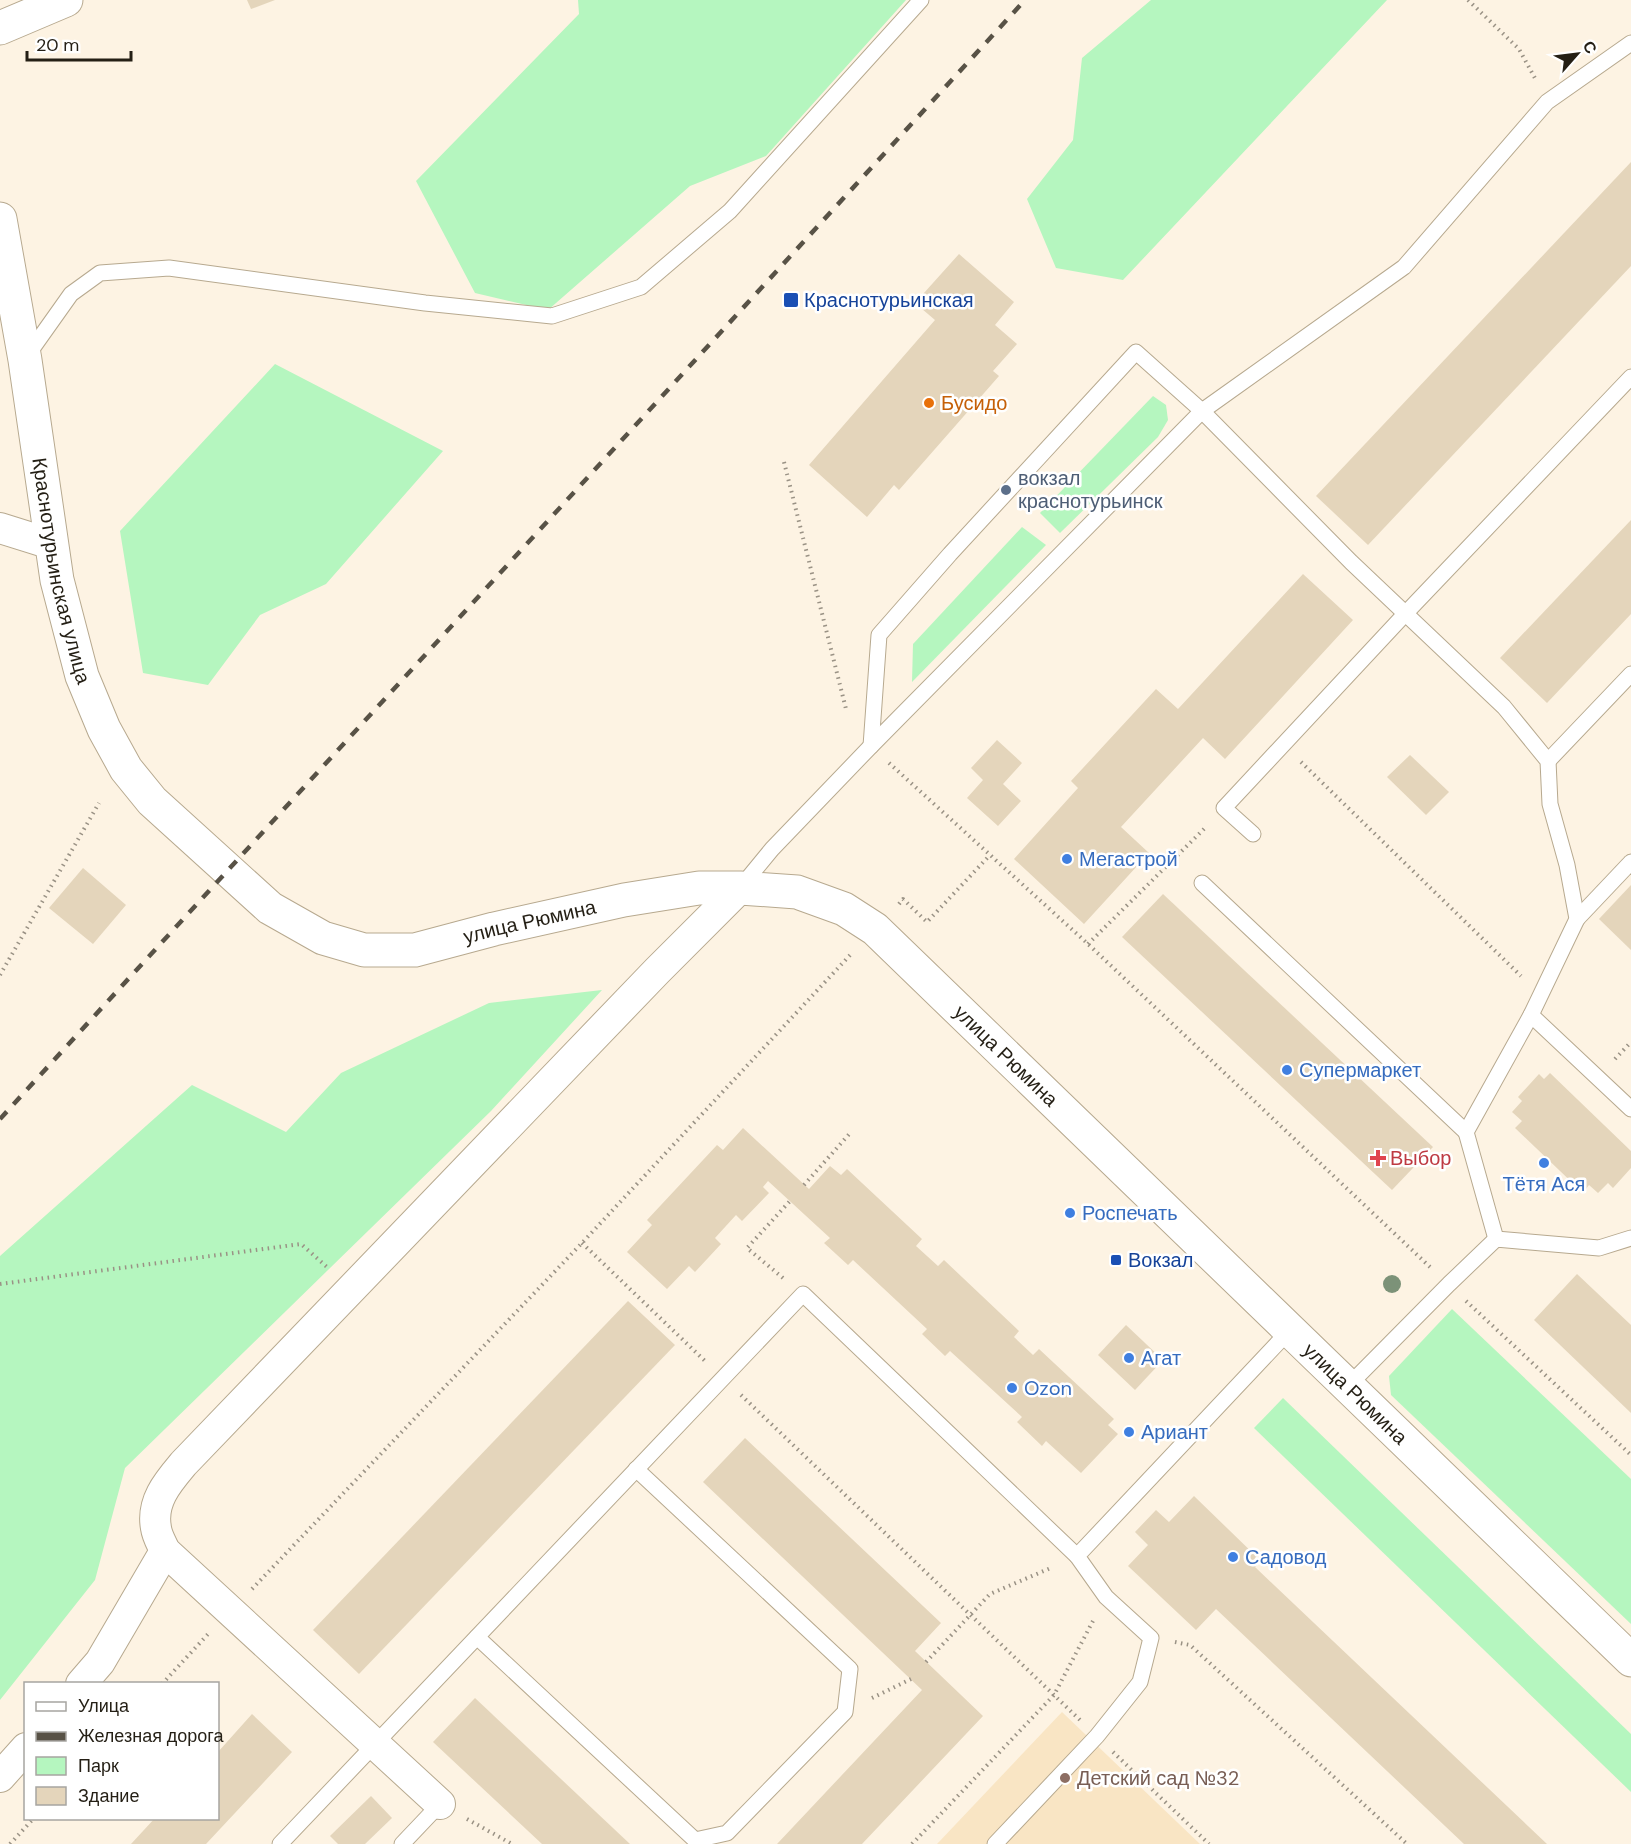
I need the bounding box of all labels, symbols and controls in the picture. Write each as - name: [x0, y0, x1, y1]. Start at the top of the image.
- scale bar: [27, 24, 130, 62]
- north arrow: [1547, 24, 1607, 84]
- text: 20 m: [36, 33, 79, 57]
- text: С: [1578, 37, 1602, 58]
- place label: Краснотурьинская: [804, 287, 974, 313]
- marker: Краснотурьинская: [782, 291, 800, 309]
- place label: Бусидо: [941, 390, 1007, 416]
- marker: Бусидо: [922, 396, 936, 410]
- street label: Краснотурьинская улица: [26, 456, 97, 689]
- place label: вокзал краснотурьинск: [1018, 465, 1163, 514]
- marker: вокзал краснотурьинск: [999, 483, 1013, 497]
- place label: Мегастрой: [1079, 846, 1178, 872]
- marker: Мегастрой: [1060, 852, 1074, 866]
- street label: улица Рюмина: [460, 893, 599, 950]
- street label: улица Рюмина: [948, 999, 1064, 1113]
- place label: Супермаркет: [1299, 1057, 1421, 1083]
- marker: Супермаркет: [1280, 1063, 1294, 1077]
- place label: Выбор: [1390, 1145, 1451, 1171]
- marker: Выбор: [1371, 1151, 1385, 1165]
- marker: Тётя Ася: [1537, 1156, 1551, 1170]
- place label: Тётя Ася: [1503, 1171, 1585, 1197]
- place label: Роспечать: [1082, 1200, 1178, 1226]
- marker: Роспечать: [1063, 1206, 1077, 1220]
- place label: Вокзал: [1128, 1247, 1193, 1273]
- marker: Вокзал: [1109, 1253, 1123, 1267]
- street label: улица Рюмина: [1298, 1337, 1414, 1451]
- place label: Агат: [1141, 1345, 1181, 1371]
- marker: Агат: [1122, 1351, 1136, 1365]
- place label: Ozon: [1024, 1375, 1072, 1401]
- marker: Ozon: [1005, 1381, 1019, 1395]
- place label: Ариант: [1141, 1419, 1208, 1445]
- marker: Ариант: [1122, 1425, 1136, 1439]
- place label: Садовод: [1245, 1544, 1327, 1570]
- marker: Садовод: [1226, 1550, 1240, 1564]
- legend: [24, 1682, 219, 1820]
- text: Улица: [78, 1694, 130, 1718]
- text: Железная дорога: [78, 1724, 224, 1748]
- text: Парк: [78, 1754, 119, 1778]
- place label: Детский сад №32: [1077, 1765, 1239, 1791]
- marker: Детский сад №32: [1058, 1771, 1072, 1785]
- text: Здание: [78, 1784, 139, 1808]

